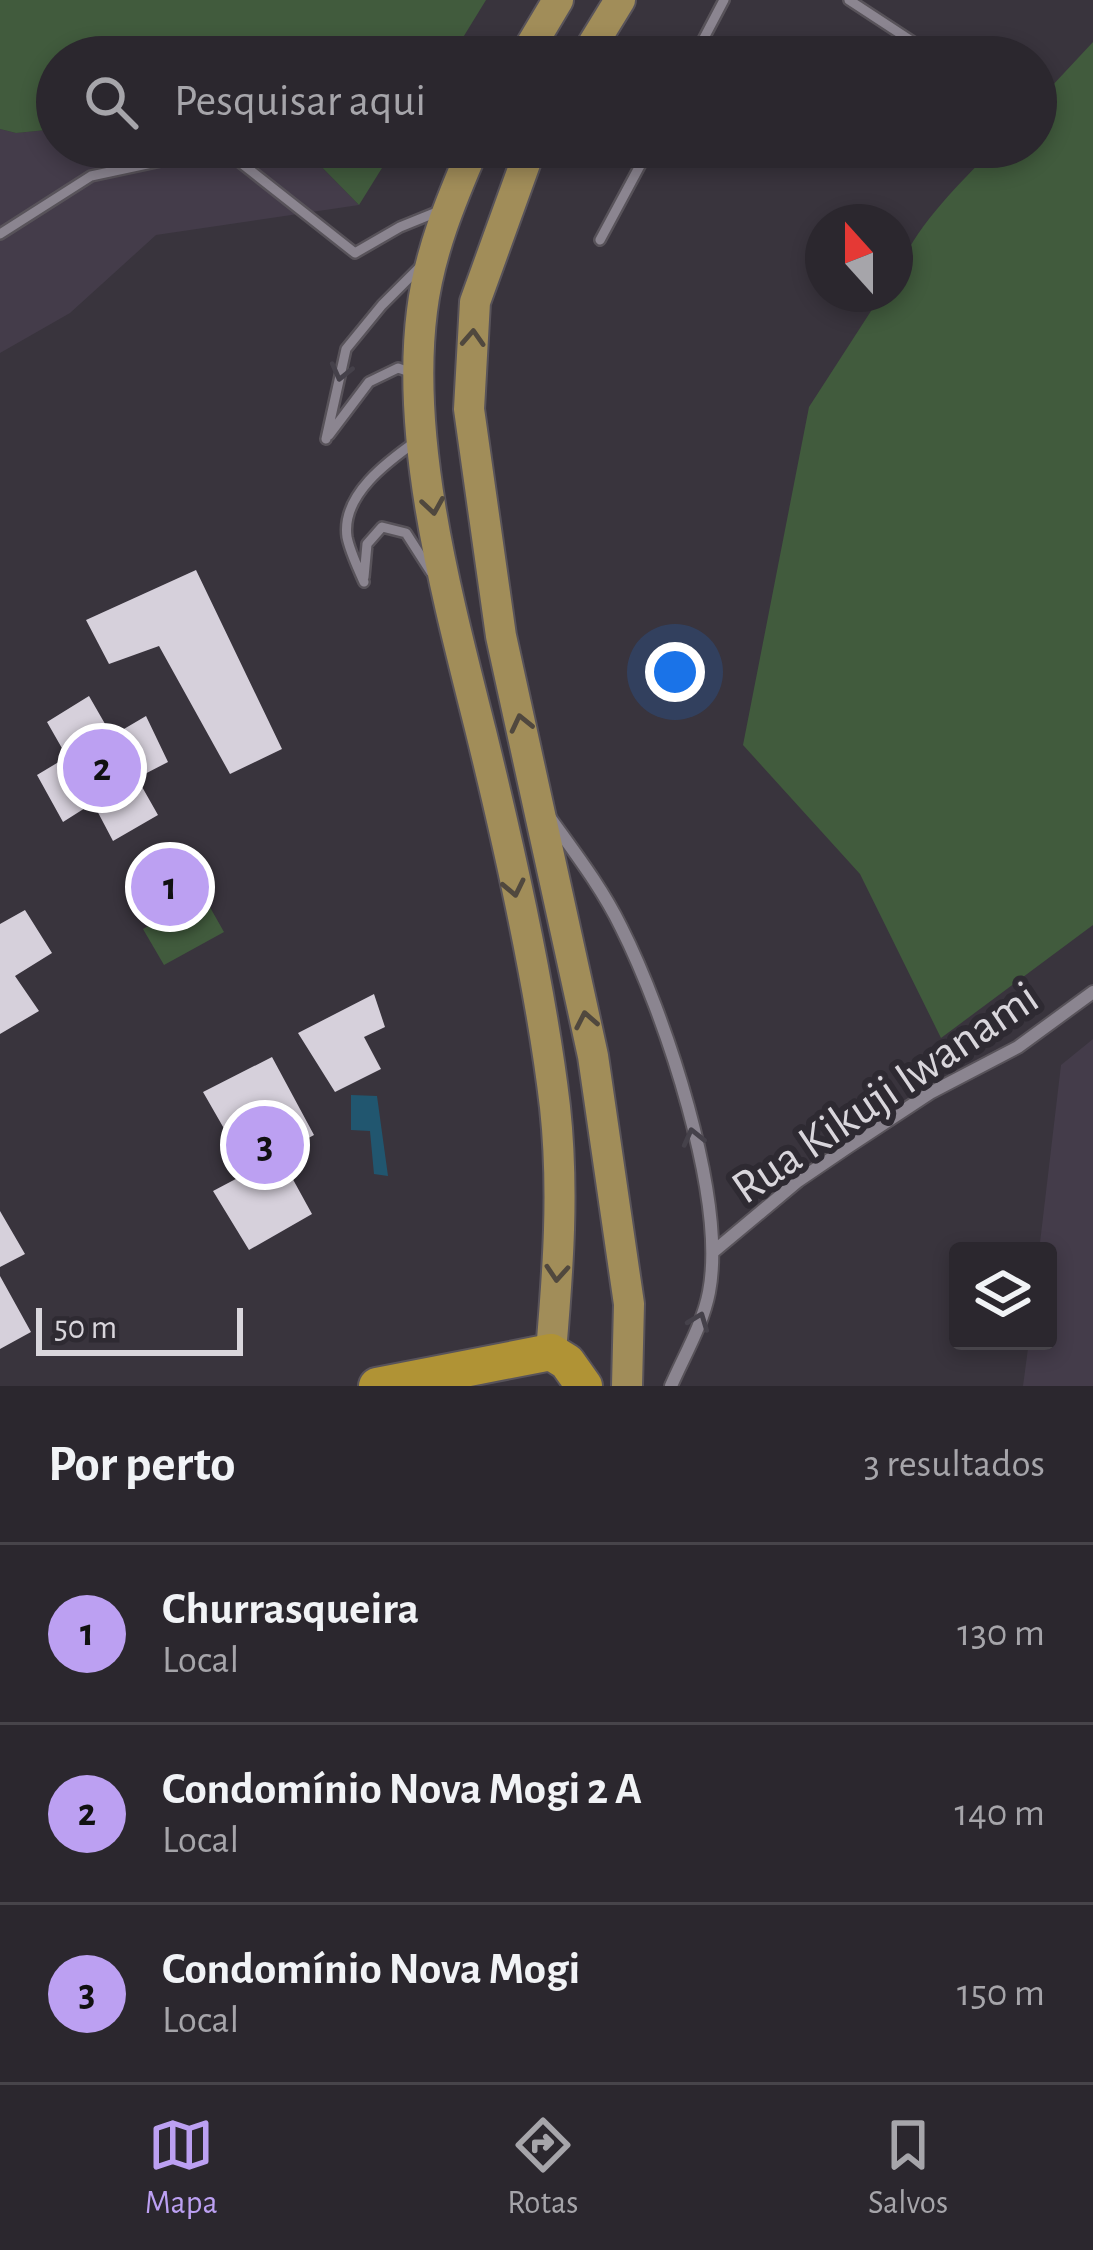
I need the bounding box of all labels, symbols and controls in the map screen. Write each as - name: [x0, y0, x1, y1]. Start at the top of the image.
- search box: [36, 36, 1057, 168]
- icon: search: [78, 69, 144, 135]
- text: Pesquisar aqui: [174, 79, 426, 124]
- north arrow: [805, 204, 913, 312]
- one-way arrow: [460, 328, 486, 347]
- one-way arrow: [330, 362, 355, 382]
- one-way arrow: [420, 496, 445, 516]
- your location: [645, 642, 705, 702]
- one-way arrow: [510, 714, 535, 734]
- pin: 2: [63, 723, 141, 813]
- pin: 1: [131, 842, 209, 932]
- one-way arrow: [500, 877, 526, 897]
- street label: Rua Kikuji Iwanami: [724, 974, 1047, 1213]
- one-way arrow: [574, 1011, 600, 1031]
- pin: 3: [226, 1100, 304, 1190]
- one-way arrow: [682, 1127, 707, 1148]
- map controls: [949, 1242, 1057, 1350]
- button: layers: [949, 1242, 1057, 1350]
- one-way arrow: [545, 1264, 571, 1283]
- scale bar: [36, 1302, 243, 1355]
- one-way arrow: [684, 1311, 709, 1332]
- text: 50 m: [54, 1312, 117, 1345]
- text: Por perto: [48, 1439, 235, 1490]
- text: 3 resultados: [864, 1445, 1045, 1484]
- text: Churrasqueira: [162, 1587, 419, 1632]
- text: 1: [80, 1614, 94, 1653]
- text: 130 m: [957, 1614, 1045, 1653]
- text: Local: [162, 1641, 239, 1680]
- text: Condomínio Nova Mogi 2 A: [162, 1767, 642, 1812]
- text: 2: [78, 1794, 96, 1833]
- text: 140 m: [955, 1794, 1045, 1833]
- text: Local: [162, 1821, 239, 1860]
- text: Condomínio Nova Mogi: [162, 1947, 580, 1992]
- text: 3: [79, 1974, 95, 2013]
- text: 150 m: [957, 1974, 1045, 2013]
- text: Local: [162, 2001, 239, 2040]
- tab: Mapa: [145, 2112, 218, 2224]
- tab: Rotas: [507, 2112, 579, 2224]
- tab: Salvos: [868, 2112, 948, 2224]

